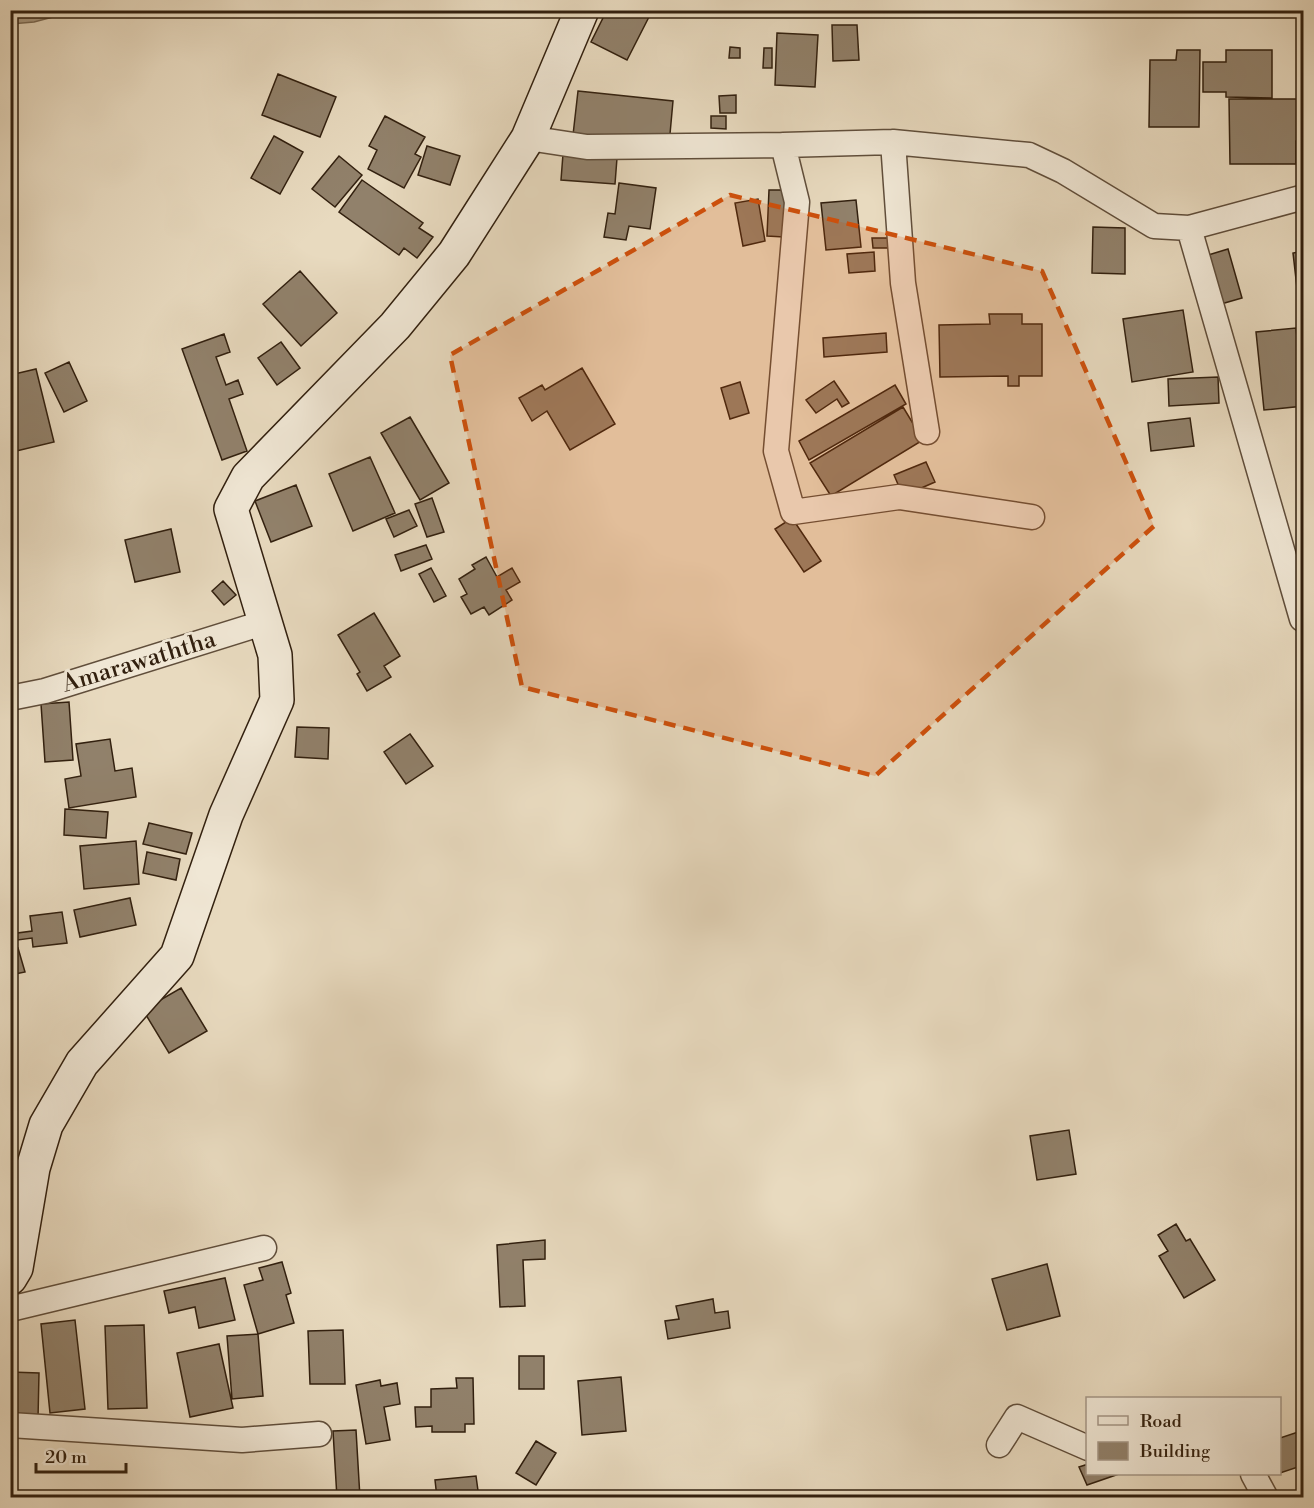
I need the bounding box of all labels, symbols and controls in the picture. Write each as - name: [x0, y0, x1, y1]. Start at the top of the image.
- street label: Amarawaththa: [58, 624, 220, 700]
- legend: [1086, 1397, 1281, 1475]
- text: Road: [1140, 1410, 1183, 1433]
- scale bar: [36, 1436, 126, 1474]
- text: Building: [1139, 1440, 1211, 1463]
- text: 20 m: [45, 1446, 87, 1469]

